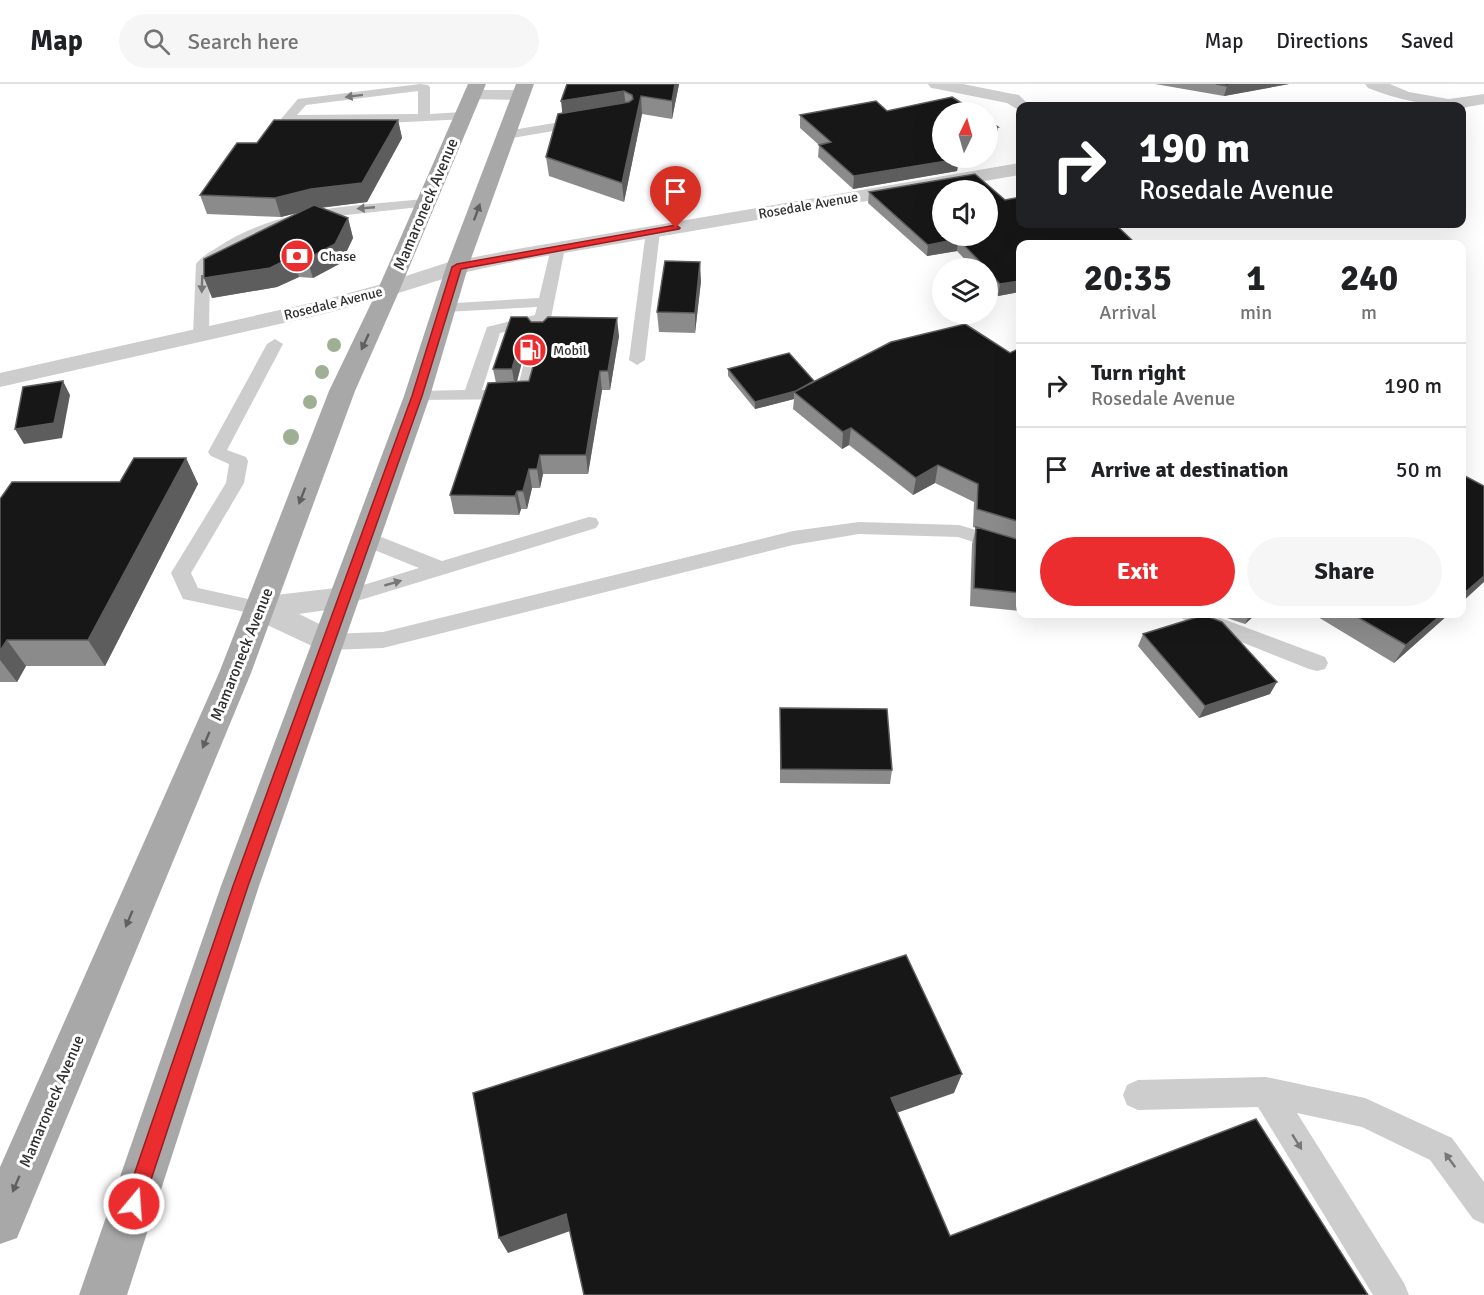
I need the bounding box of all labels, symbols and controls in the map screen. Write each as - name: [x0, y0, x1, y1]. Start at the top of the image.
- search box: [119, 14, 539, 68]
- text: Map: [30, 24, 83, 58]
- icon: search: [140, 25, 173, 58]
- text: Search here: [188, 28, 299, 55]
- text: Map: [1205, 28, 1243, 54]
- text: Directions: [1276, 28, 1368, 54]
- text: Saved: [1401, 28, 1454, 54]
- one-way arrow: [344, 91, 363, 101]
- north arrow: [932, 102, 998, 168]
- map controls: [932, 102, 998, 324]
- text: 190 m: [1139, 123, 1250, 174]
- icon: right: [1040, 126, 1118, 204]
- street label: Mamaroneck Avenue: [389, 135, 463, 274]
- pin: [650, 166, 701, 228]
- text: Rosedale Avenue: [1139, 174, 1334, 207]
- icon: arrive: [659, 175, 692, 208]
- button: sound: [932, 180, 998, 246]
- street label: Rosedale Avenue: [757, 188, 859, 223]
- one-way arrow: [356, 203, 375, 213]
- one-way arrow: [473, 203, 483, 221]
- bank icon: Chase: [279, 238, 315, 274]
- place label: Chase: [320, 248, 356, 265]
- text: 20:35: [1084, 256, 1172, 301]
- text: 1: [1246, 256, 1266, 301]
- text: 240: [1340, 256, 1398, 301]
- button: layers: [932, 258, 998, 324]
- one-way arrow: [198, 275, 207, 294]
- street label: Rosedale Avenue: [282, 283, 384, 324]
- text: Arrival: [1099, 300, 1157, 325]
- text: min: [1240, 300, 1272, 325]
- text: m: [1361, 300, 1377, 325]
- fuel station icon: Mobil: [512, 332, 548, 368]
- one-way arrow: [360, 333, 369, 350]
- place label: Mobil: [553, 342, 587, 359]
- text: Turn right: [1091, 359, 1186, 386]
- icon: right: [1040, 369, 1073, 402]
- text: 190 m: [1384, 372, 1442, 399]
- text: Rosedale Avenue: [1091, 386, 1235, 411]
- icon: arrive: [1040, 453, 1073, 486]
- text: Arrive at destination: [1091, 456, 1288, 483]
- text: 50 m: [1396, 456, 1442, 483]
- one-way arrow: [296, 488, 306, 506]
- button: Exit: [1040, 537, 1235, 606]
- button: Share: [1247, 537, 1442, 606]
- one-way arrow: [384, 578, 402, 587]
- street label: Mamaroneck Avenue: [206, 585, 278, 724]
- one-way arrow: [201, 731, 211, 749]
- one-way arrow: [124, 910, 133, 928]
- street label: Mamaroneck Avenue: [15, 1032, 89, 1171]
- one-way arrow: [1292, 1134, 1303, 1150]
- one-way arrow: [1444, 1153, 1456, 1169]
- position arrow: [102, 1172, 166, 1236]
- one-way arrow: [11, 1176, 21, 1194]

